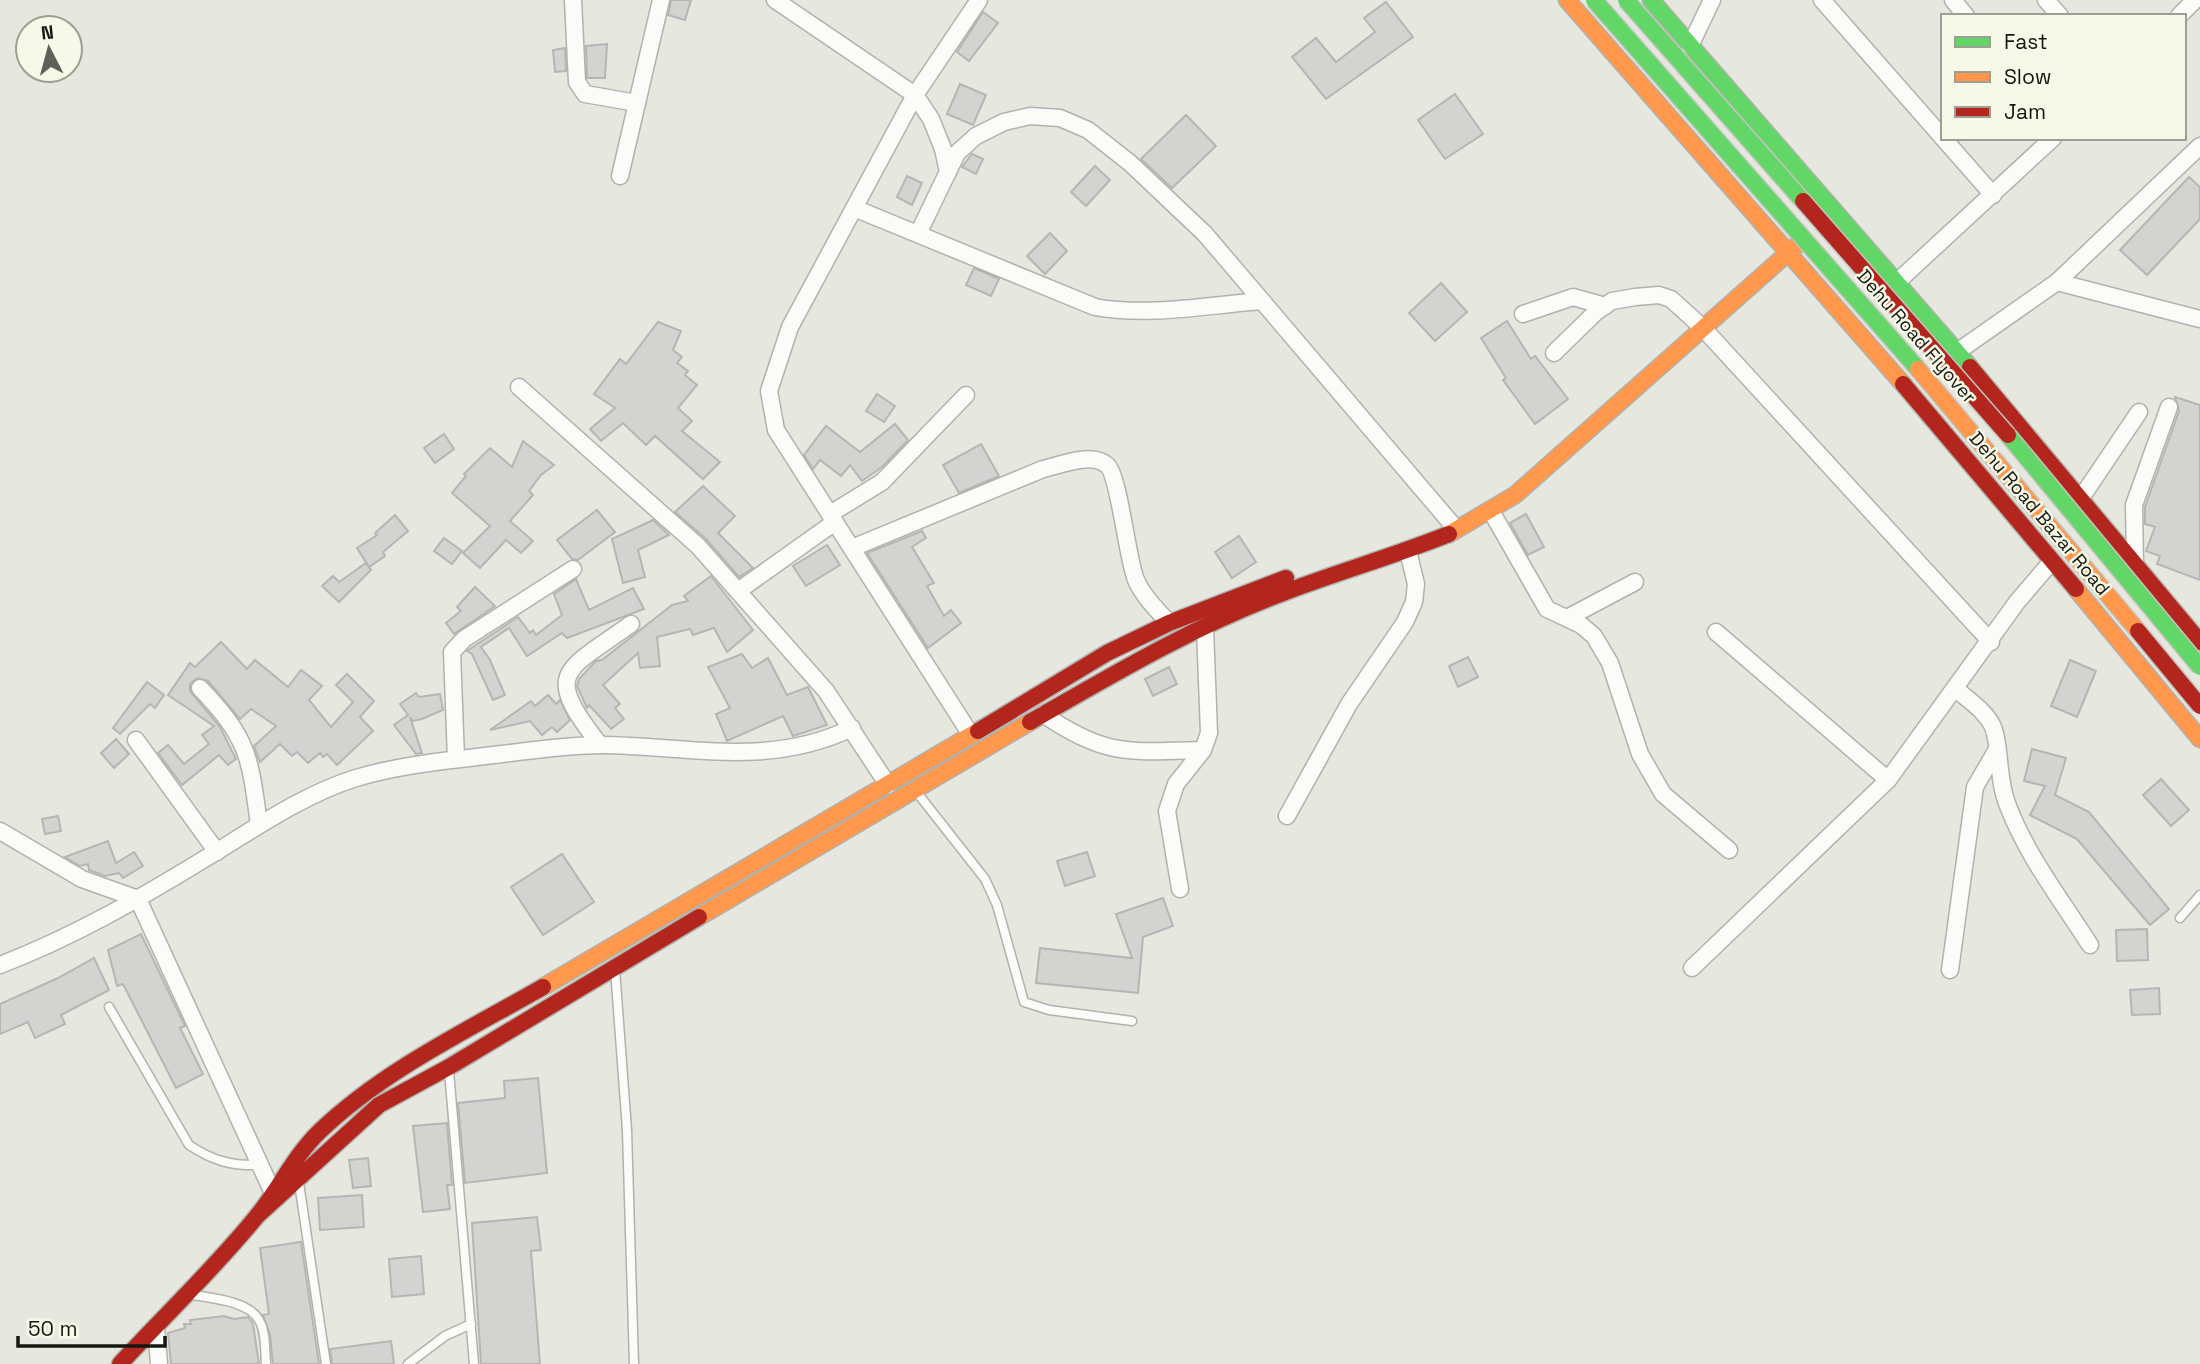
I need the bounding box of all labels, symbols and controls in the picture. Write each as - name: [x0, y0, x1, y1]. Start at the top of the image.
- north arrow: [14, 14, 84, 84]
- legend: [1941, 14, 2186, 140]
- text: N: [40, 19, 55, 46]
- text: Fast: [2004, 28, 2048, 55]
- text: Slow: [2004, 63, 2052, 90]
- text: Jam: [2004, 98, 2046, 125]
- street label: Dehu Road Flyover: [1852, 264, 1982, 409]
- street label: Dehu Road Bazar Road: [1964, 426, 2116, 600]
- scale bar: [18, 1304, 164, 1348]
- text: 50 m: [28, 1315, 78, 1342]

